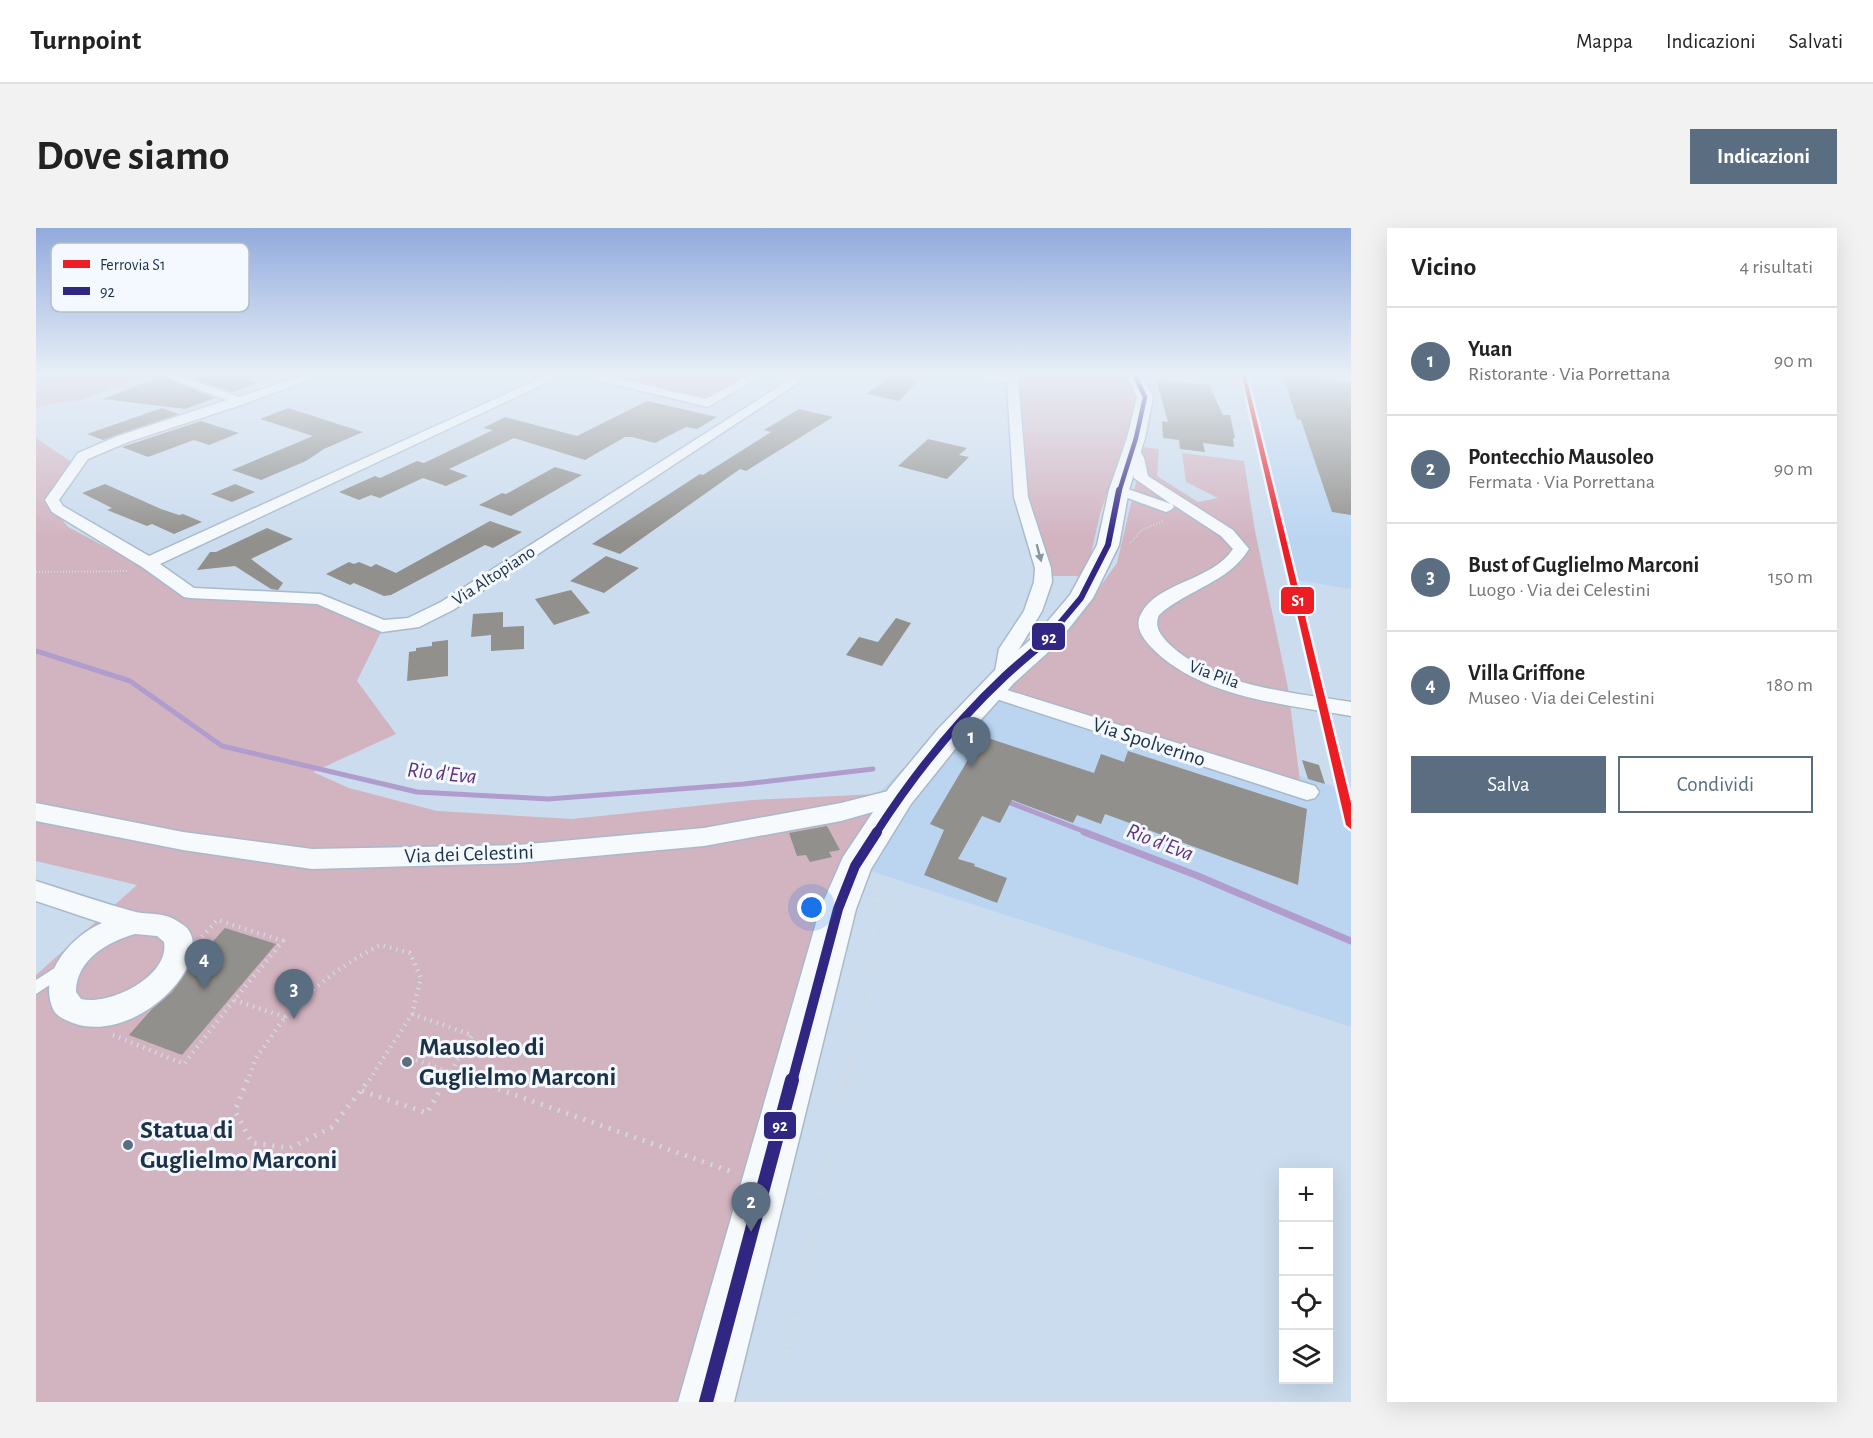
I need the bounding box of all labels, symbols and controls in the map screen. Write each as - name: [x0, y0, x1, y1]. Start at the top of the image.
- text: Turnpoint: [30, 27, 141, 55]
- text: Mappa: [1576, 31, 1633, 52]
- text: Indicazioni: [1666, 31, 1756, 52]
- text: Salvati: [1789, 31, 1843, 52]
- button: Indicazioni: [1690, 129, 1837, 184]
- text: Dove siamo: [36, 135, 230, 177]
- legend: [51, 243, 249, 312]
- text: Vicino: [1411, 254, 1476, 280]
- text: Ferrovia S1: [100, 257, 165, 273]
- text: 4 risultati: [1739, 257, 1813, 277]
- text: 92: [100, 284, 115, 300]
- text: Yuan: [1468, 338, 1512, 360]
- text: 1: [1427, 351, 1434, 371]
- text: 90 m: [1774, 351, 1813, 371]
- text: Ristorante · Via Porrettana: [1468, 364, 1671, 384]
- text: Pontecchio Mausoleo: [1468, 446, 1654, 468]
- text: 2: [1426, 459, 1435, 479]
- text: 90 m: [1774, 459, 1813, 479]
- text: Fermata · Via Porrettana: [1468, 472, 1655, 492]
- street label: Via Altopiano: [449, 543, 539, 609]
- one-way arrow: [1034, 544, 1044, 562]
- text: Bust of Guglielmo Marconi: [1468, 554, 1699, 576]
- text: 3: [1426, 567, 1435, 587]
- text: 150 m: [1768, 567, 1813, 587]
- text: Luogo · Via dei Celestini: [1468, 580, 1651, 600]
- line badge: S1: [1280, 586, 1315, 615]
- text: S1: [1291, 593, 1305, 609]
- line badge: 92: [1031, 622, 1066, 651]
- text: 92: [1041, 630, 1057, 646]
- street label: Via Pila: [1186, 658, 1242, 692]
- text: Villa Griffone: [1468, 662, 1585, 684]
- text: 4: [1425, 675, 1436, 695]
- text: 180 m: [1767, 675, 1813, 695]
- text: Museo · Via dei Celestini: [1468, 688, 1655, 708]
- street label: Via Spolverino: [1090, 714, 1208, 770]
- pin: 1: [952, 718, 990, 767]
- button: Salva: [1411, 756, 1606, 813]
- button: Condividi: [1618, 756, 1813, 813]
- water label: Rio d'Eva: [406, 758, 478, 788]
- water label: Rio d'Eva: [1123, 819, 1197, 865]
- street label: Via dei Celestini: [404, 841, 534, 867]
- your location: [797, 893, 826, 922]
- pin: 4: [184, 940, 224, 989]
- pin: 3: [274, 970, 314, 1019]
- place label: Mausoleo di Guglielmo Marconi: [419, 1034, 616, 1090]
- marker: Mausoleo di Guglielmo Marconi: [400, 1055, 414, 1069]
- line badge: 92: [763, 1111, 797, 1140]
- place label: Statua di Guglielmo Marconi: [140, 1117, 337, 1173]
- text: 92: [772, 1118, 788, 1134]
- marker: Statua di Guglielmo Marconi: [121, 1138, 135, 1152]
- map controls: [1279, 1168, 1333, 1384]
- button: +: [1279, 1168, 1333, 1222]
- pin: 2: [732, 1182, 770, 1232]
- button: −: [1279, 1222, 1333, 1276]
- button: locate: [1279, 1276, 1333, 1330]
- button: layers: [1279, 1330, 1333, 1384]

